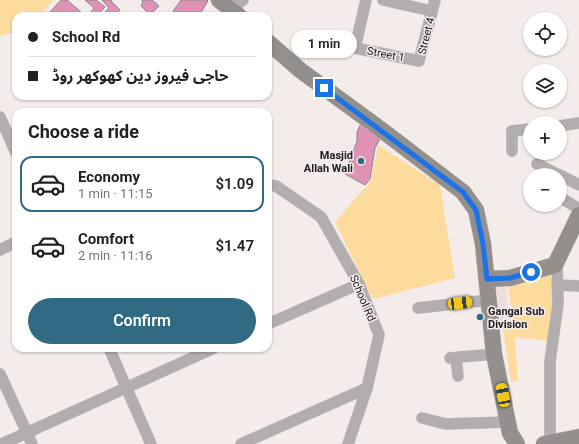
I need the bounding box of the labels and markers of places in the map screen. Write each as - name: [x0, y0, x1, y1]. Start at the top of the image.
- place label: Masjid Allah Wali: [304, 149, 353, 175]
- marker: Masjid Allah Wali: [356, 156, 366, 166]
- place label: Gangal Sub Division: [488, 305, 545, 331]
- marker: Gangal Sub Division: [475, 312, 485, 322]

